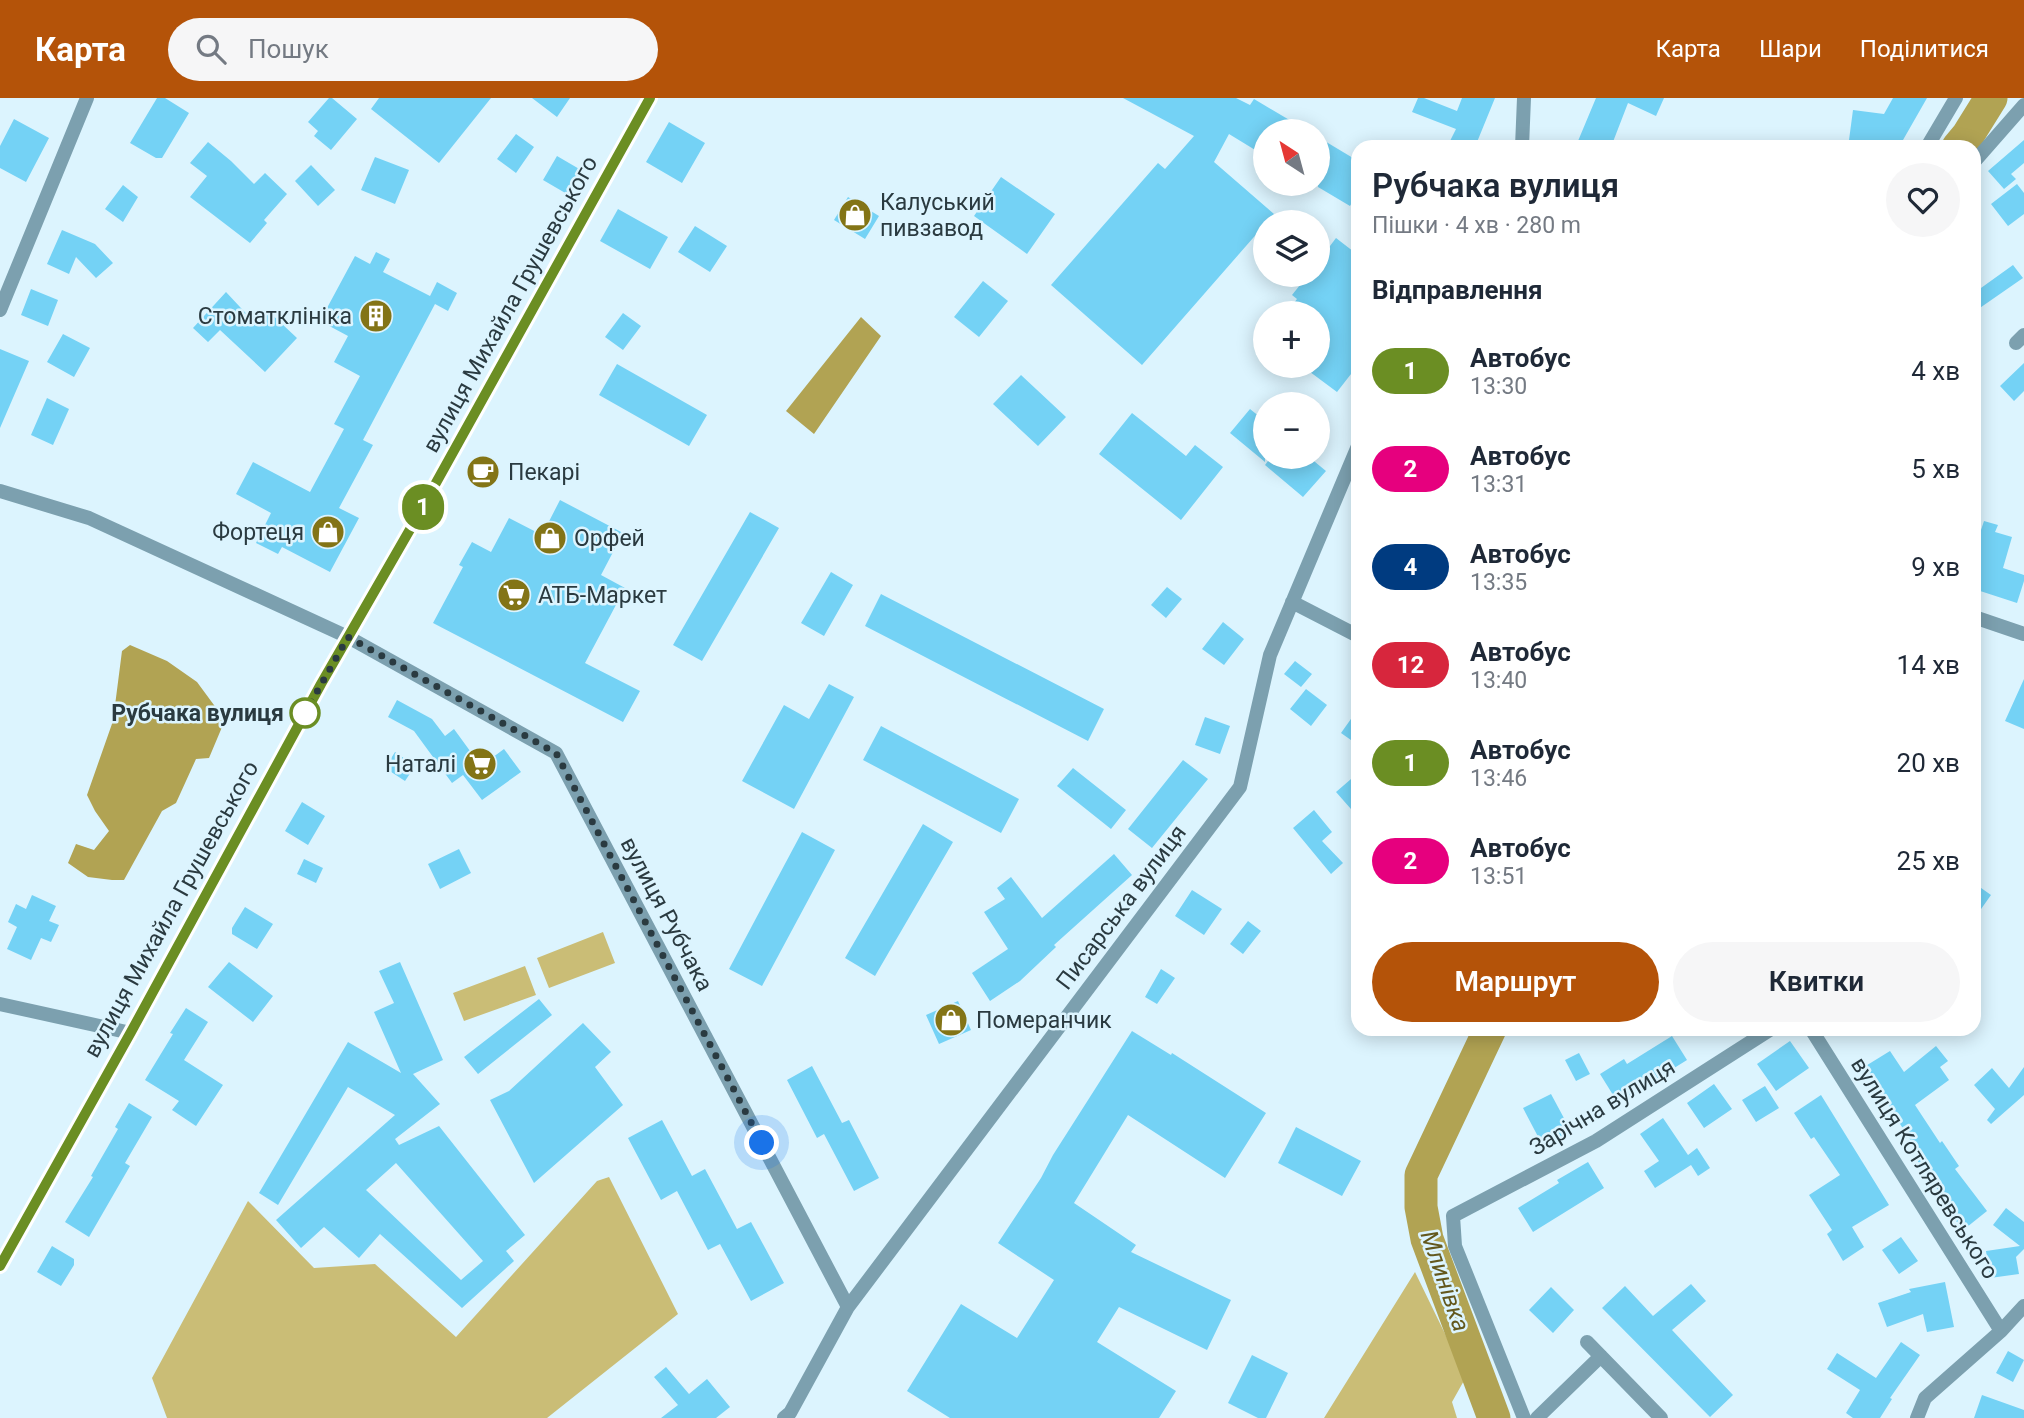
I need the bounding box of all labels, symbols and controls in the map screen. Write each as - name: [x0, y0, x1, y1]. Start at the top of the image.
- search box: [168, 18, 658, 81]
- text: Карта: [35, 30, 126, 69]
- icon: search: [192, 30, 230, 68]
- text: Пошук: [248, 34, 329, 64]
- text: Карта: [1655, 35, 1721, 63]
- text: Шари: [1759, 35, 1822, 63]
- text: Поділитися: [1860, 35, 1989, 63]
- north arrow: [1253, 119, 1330, 196]
- map controls: [1253, 119, 1330, 469]
- street label: вулиця Михайла Грушевського: [417, 151, 603, 457]
- button: heart: [1886, 163, 1960, 237]
- text: Рубчака вулиця: [1372, 166, 1619, 205]
- place label: Калуський пивзавод: [880, 189, 995, 242]
- shop icon: Калуський пивзавод: [836, 196, 874, 234]
- button: layers: [1253, 210, 1330, 287]
- text: Пішки · 4 хв · 280 m: [1372, 212, 1581, 239]
- text: Відправлення: [1372, 275, 1542, 305]
- building icon: Стоматклініка: [357, 297, 395, 335]
- button: +: [1253, 301, 1330, 378]
- place label: Стоматклініка: [198, 303, 352, 330]
- text: Автобус: [1470, 343, 1571, 373]
- text: 4 хв: [1911, 356, 1960, 386]
- text: 1: [1404, 357, 1417, 385]
- text: 13:30: [1470, 373, 1527, 400]
- button: −: [1253, 392, 1330, 469]
- text: Автобус: [1470, 441, 1571, 471]
- cafe icon: Пекарі: [464, 453, 502, 491]
- text: 5 хв: [1911, 454, 1960, 484]
- text: 2: [1404, 455, 1417, 483]
- place label: Пекарі: [508, 459, 580, 486]
- text: 13:31: [1470, 471, 1527, 498]
- line badge: 1: [400, 484, 446, 530]
- text: 1: [416, 493, 430, 521]
- shop icon: Фортеця: [309, 513, 347, 551]
- place label: Фортеця: [212, 519, 304, 546]
- shop icon: Орфей: [531, 519, 569, 557]
- place label: Орфей: [574, 525, 645, 552]
- text: Автобус: [1470, 539, 1571, 569]
- text: 9 хв: [1911, 552, 1960, 582]
- text: 4: [1404, 553, 1417, 581]
- text: 13:35: [1470, 569, 1527, 596]
- supermarket icon: АТБ-Маркет: [495, 576, 533, 614]
- place label: АТБ-Маркет: [538, 582, 667, 609]
- text: Автобус: [1470, 637, 1571, 667]
- text: 14 хв: [1897, 650, 1960, 680]
- text: 12: [1397, 651, 1424, 679]
- text: 13:40: [1470, 667, 1527, 694]
- marker: Рубчака вулиця: [290, 698, 320, 728]
- place label: Рубчака вулиця: [111, 700, 284, 727]
- text: Автобус: [1470, 735, 1571, 765]
- supermarket icon: Наталі: [461, 745, 499, 783]
- text: 20 хв: [1897, 748, 1960, 778]
- text: 1: [1404, 749, 1417, 777]
- place label: Наталі: [385, 751, 456, 778]
- street label: вулиця Михайла Грушевського: [78, 756, 264, 1062]
- text: 13:46: [1470, 765, 1527, 792]
- street label: Писарська вулиця: [1051, 820, 1192, 995]
- street label: вулиця Рубчака: [615, 833, 718, 996]
- text: Автобус: [1470, 833, 1571, 863]
- text: 25 хв: [1897, 846, 1960, 876]
- text: 2: [1404, 847, 1417, 875]
- text: 13:51: [1470, 863, 1527, 890]
- button: Маршрут: [1372, 942, 1659, 1022]
- button: Квитки: [1673, 942, 1960, 1022]
- shop icon: Померанчик: [932, 1001, 970, 1039]
- place label: Померанчик: [976, 1007, 1112, 1034]
- street label: вулиця Котляревського: [1845, 1052, 2004, 1284]
- street label: Зарічна вулиця: [1525, 1053, 1680, 1162]
- your location: [744, 1125, 779, 1160]
- water label: Млинівка: [1415, 1227, 1475, 1335]

